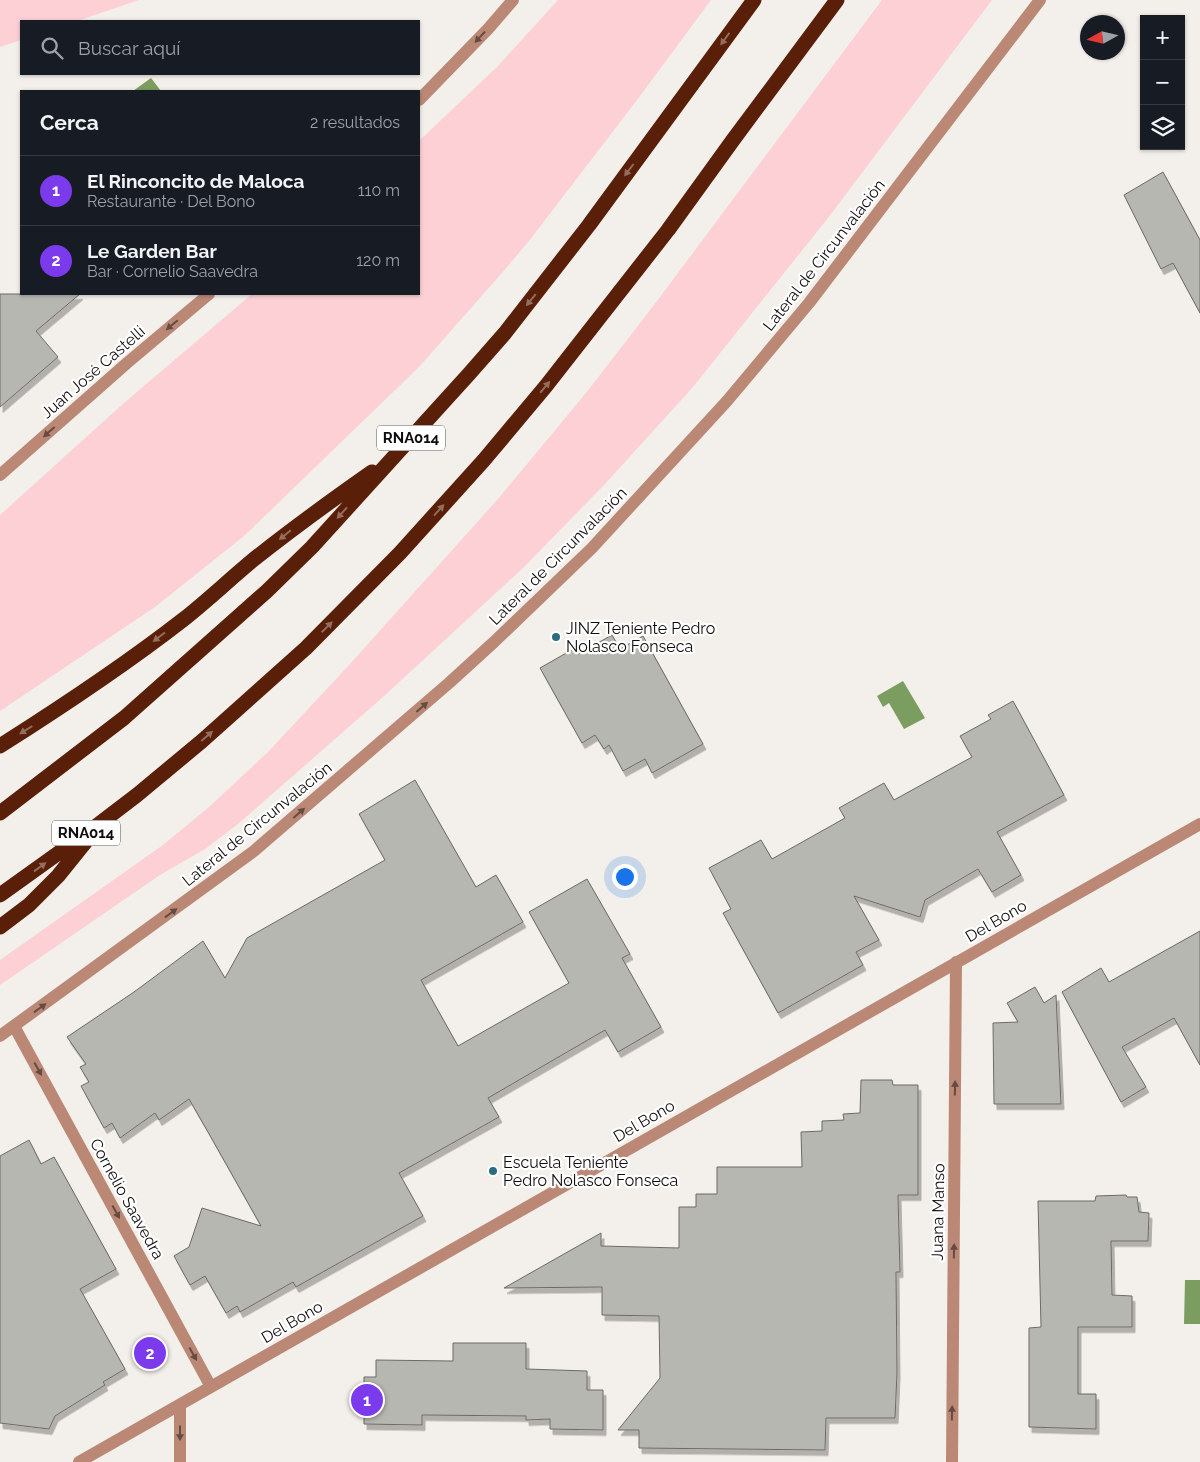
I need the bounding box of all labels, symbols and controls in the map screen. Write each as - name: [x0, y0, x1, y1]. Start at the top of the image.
- north arrow: [1080, 15, 1125, 60]
- map controls: [1140, 15, 1185, 150]
- button: +: [1140, 15, 1185, 60]
- search box: [20, 20, 420, 75]
- one-way arrow: [474, 30, 486, 42]
- one-way arrow: [720, 32, 730, 46]
- icon: search: [38, 34, 66, 62]
- text: Buscar aquí: [78, 37, 180, 59]
- button: −: [1140, 60, 1185, 105]
- button: layers: [1140, 105, 1185, 150]
- text: Cerca: [40, 110, 99, 135]
- text: 2 resultados: [310, 113, 400, 132]
- one-way arrow: [624, 163, 634, 177]
- text: El Rinconcito de Maloca: [87, 170, 304, 192]
- street label: Lateral de Circunvalación: [759, 176, 889, 334]
- text: 1: [52, 181, 60, 200]
- text: 110 m: [358, 181, 400, 200]
- text: Restaurante · Del Bono: [87, 192, 255, 211]
- text: Le Garden Bar: [87, 240, 217, 262]
- text: 2: [51, 251, 61, 270]
- text: 120 m: [356, 251, 400, 270]
- text: Bar · Cornelio Saavedra: [87, 262, 258, 281]
- one-way arrow: [526, 293, 537, 306]
- one-way arrow: [166, 320, 179, 331]
- street label: Juan José Castelli: [37, 322, 149, 422]
- one-way arrow: [540, 381, 551, 394]
- one-way arrow: [43, 426, 55, 437]
- road number: RNA014: [377, 426, 445, 450]
- street label: Lateral de Circunvalación: [485, 483, 631, 629]
- one-way arrow: [433, 504, 445, 516]
- one-way arrow: [336, 507, 348, 519]
- one-way arrow: [279, 529, 292, 540]
- place label: JINZ Teniente Pedro Nolasco Fonseca: [566, 619, 715, 656]
- one-way arrow: [321, 621, 333, 633]
- marker: JINZ Teniente Pedro Nolasco Fonseca: [550, 631, 562, 643]
- one-way arrow: [152, 632, 166, 642]
- one-way arrow: [416, 701, 429, 712]
- one-way arrow: [19, 725, 32, 735]
- one-way arrow: [200, 731, 213, 742]
- street label: Lateral de Circunvalación: [178, 758, 336, 890]
- one-way arrow: [293, 807, 305, 819]
- road number: RNA014: [52, 820, 120, 846]
- one-way arrow: [33, 862, 47, 872]
- your location: [612, 864, 638, 890]
- street label: Del Bono: [962, 896, 1030, 946]
- one-way arrow: [165, 908, 178, 918]
- one-way arrow: [33, 1003, 46, 1014]
- one-way arrow: [34, 1062, 42, 1076]
- one-way arrow: [951, 1080, 959, 1096]
- street label: Del Bono: [610, 1096, 678, 1146]
- street label: Cornelio Saavedra: [86, 1135, 168, 1263]
- place label: Escuela Teniente Pedro Nolasco Fonseca: [503, 1153, 678, 1190]
- street label: Juana Manso: [928, 1163, 948, 1261]
- marker: Escuela Teniente Pedro Nolasco Fonseca: [487, 1165, 499, 1177]
- one-way arrow: [111, 1205, 120, 1218]
- one-way arrow: [950, 1243, 958, 1259]
- street label: Del Bono: [258, 1297, 326, 1347]
- pin: 2: [134, 1334, 166, 1372]
- one-way arrow: [189, 1347, 197, 1362]
- pin: 1: [351, 1381, 383, 1419]
- one-way arrow: [948, 1405, 956, 1421]
- one-way arrow: [176, 1426, 184, 1442]

